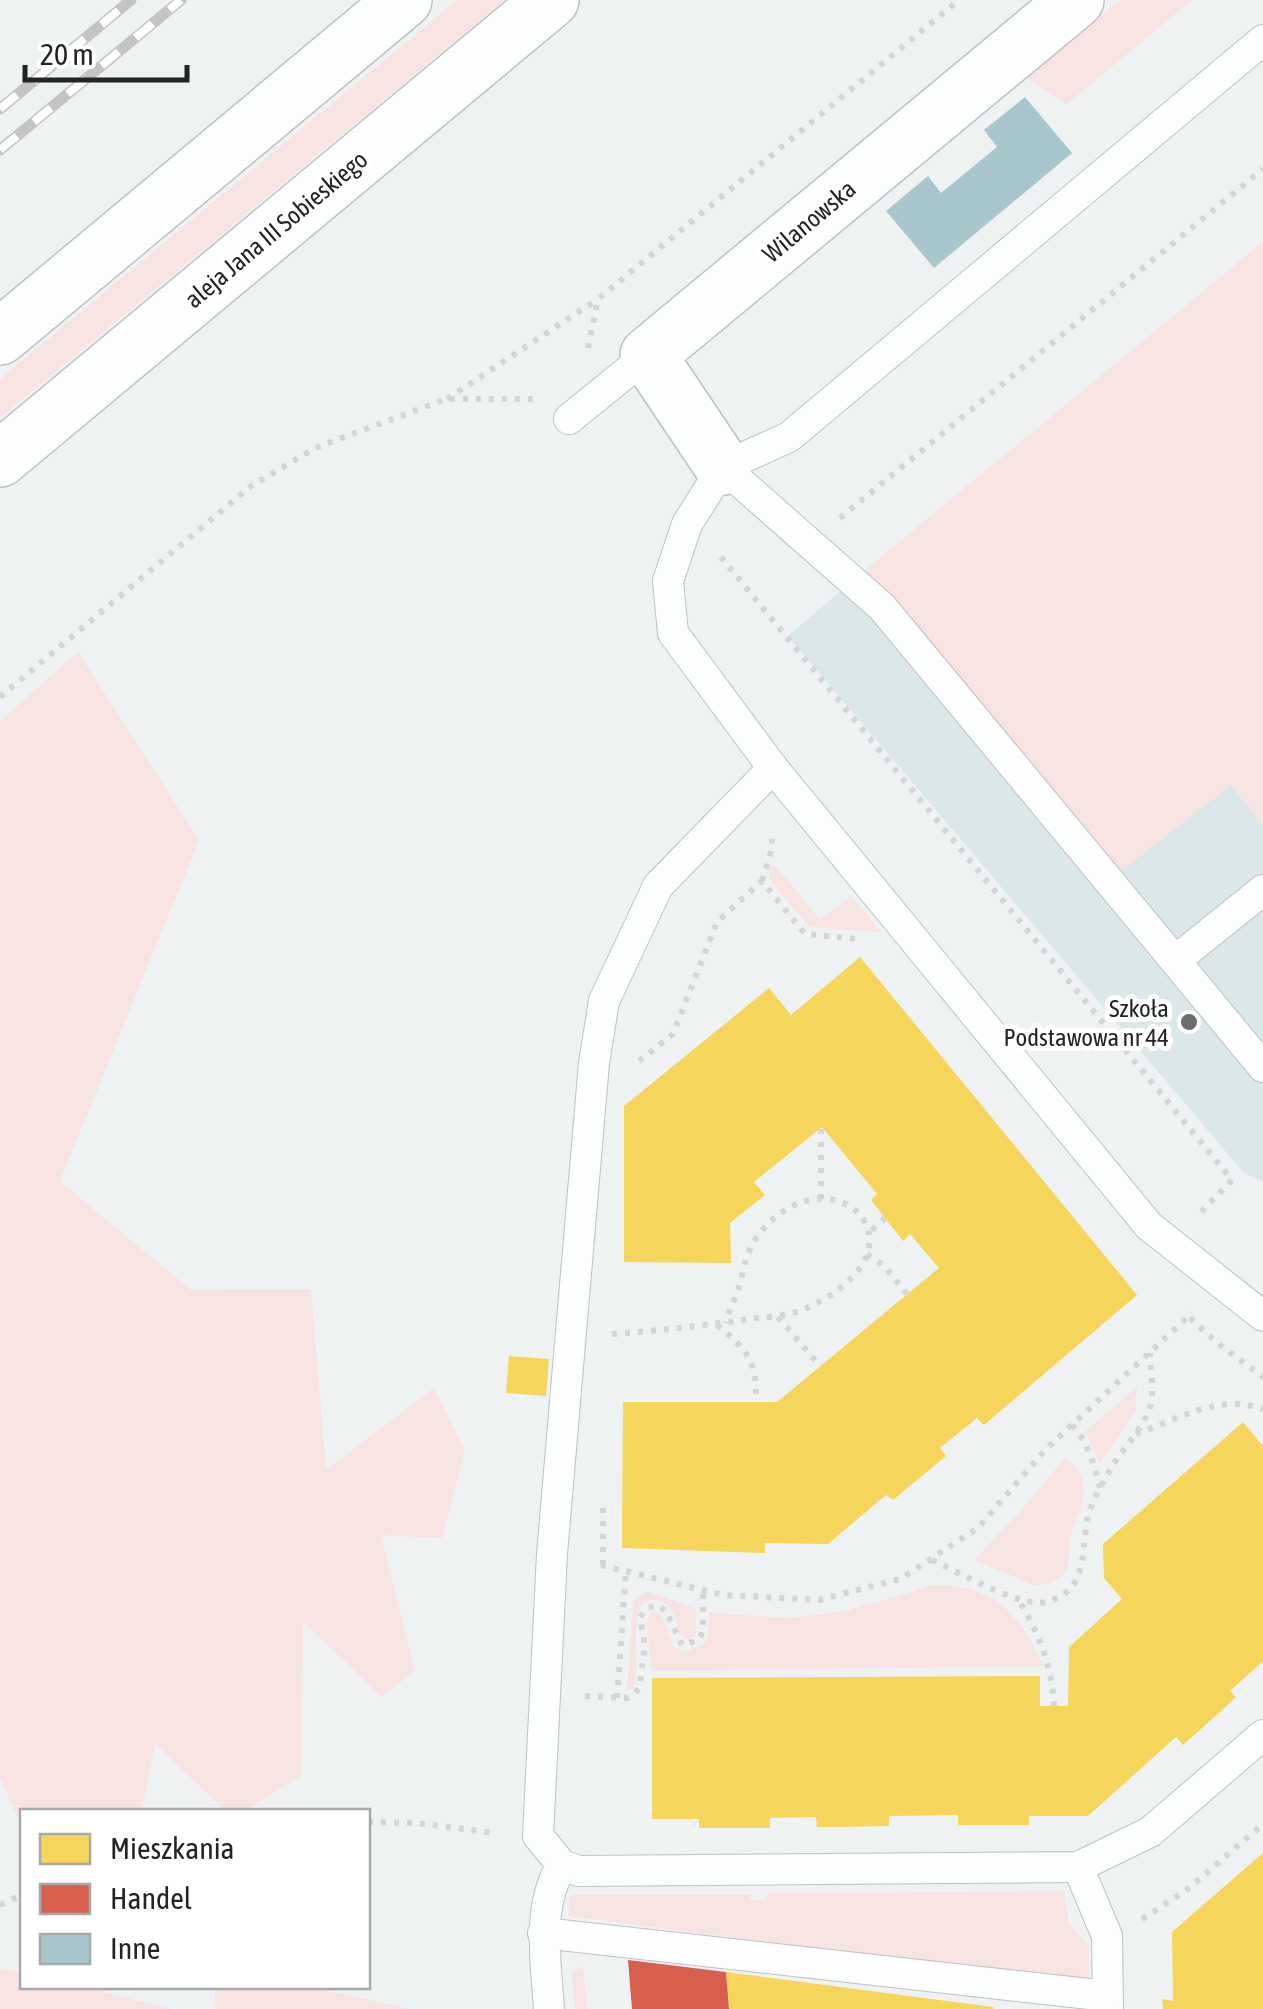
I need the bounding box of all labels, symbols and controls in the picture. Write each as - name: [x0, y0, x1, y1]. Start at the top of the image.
- scale bar: [25, 20, 188, 82]
- text: 20 m: [40, 37, 94, 71]
- street label: aleja Jana III Sobieskiego: [179, 145, 373, 313]
- street label: Wilanowska: [757, 174, 861, 268]
- place label: Szkoła Podstawowa nr 44: [1003, 994, 1169, 1051]
- marker: Szkoła Podstawowa nr 44: [1178, 1011, 1200, 1033]
- legend: [20, 1809, 370, 1989]
- text: Mieszkania: [110, 1831, 235, 1865]
- text: Handel: [110, 1881, 192, 1915]
- text: Inne: [110, 1931, 160, 1965]

